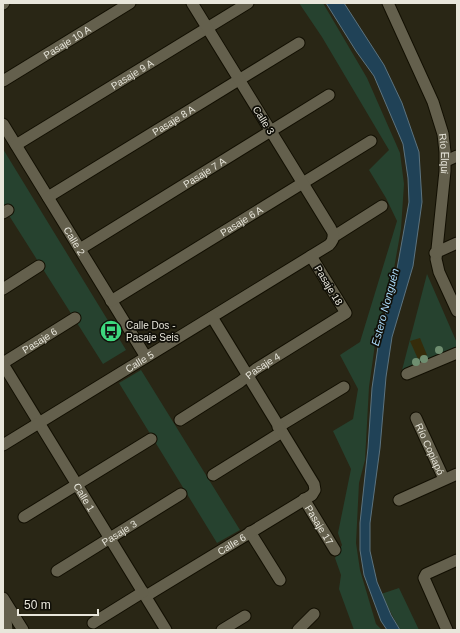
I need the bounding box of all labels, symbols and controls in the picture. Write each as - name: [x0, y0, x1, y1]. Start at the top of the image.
- street label: Pasaje 10 A: [42, 23, 93, 61]
- street label: Pasaje 9 A: [109, 57, 156, 92]
- street label: Pasaje 8 A: [150, 103, 197, 138]
- street label: Calle 3: [251, 104, 277, 137]
- street label: Río Elqui: [437, 133, 450, 174]
- street label: Pasaje 7 A: [181, 155, 228, 190]
- street label: Pasaje 6 A: [218, 204, 265, 238]
- street label: Calle 2: [61, 225, 87, 258]
- street label: Pasaje 18: [312, 263, 345, 308]
- water label: Estero Nonguén: [369, 267, 401, 347]
- bus stop icon: Calle Dos - Pasaje Seis: [98, 318, 124, 344]
- place label: Calle Dos - Pasaje Seis: [126, 320, 179, 343]
- street label: Pasaje 6: [20, 325, 60, 356]
- street label: Calle 5: [123, 349, 156, 375]
- street label: Pasaje 4: [243, 350, 282, 381]
- street label: Río Copiapó: [413, 422, 447, 477]
- street label: Calle 1: [71, 481, 97, 514]
- street label: Pasaje 17: [303, 503, 336, 547]
- street label: Pasaje 3: [100, 518, 139, 548]
- street label: Calle 6: [216, 531, 248, 557]
- scale bar: [18, 591, 98, 617]
- text: 50 m: [24, 598, 51, 612]

